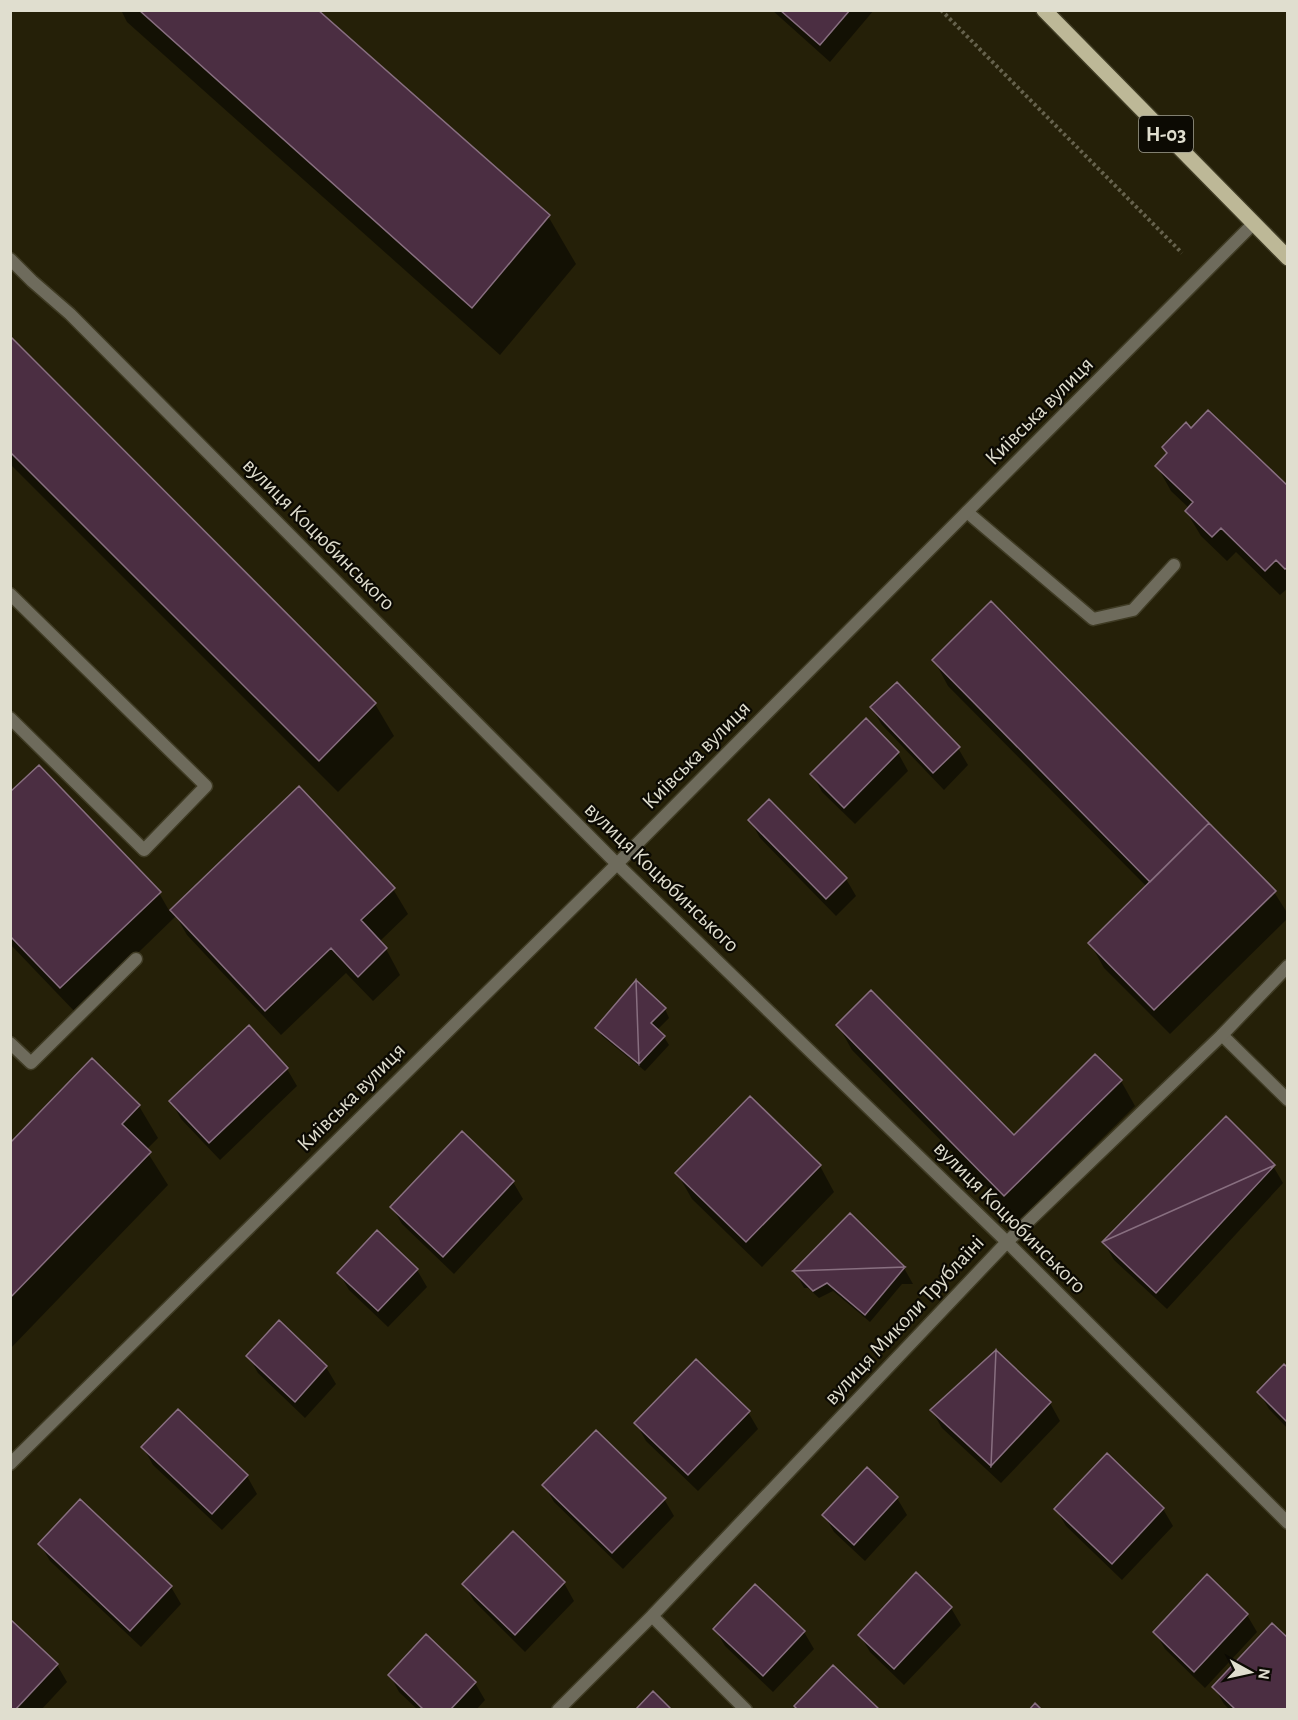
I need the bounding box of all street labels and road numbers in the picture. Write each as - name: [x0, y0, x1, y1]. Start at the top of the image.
- road number: Н-03: [1139, 116, 1193, 152]
- street label: Київська вулиця: [981, 353, 1097, 469]
- street label: вулиця Коцюбинського: [239, 454, 399, 614]
- street label: Київська вулиця: [638, 697, 754, 813]
- street label: вулиця Коцюбинського: [581, 798, 743, 956]
- street label: Київська вулиця: [293, 1039, 409, 1155]
- street label: вулиця Коцюбинського: [930, 1137, 1090, 1297]
- street label: вулиця Миколи Трублаїні: [820, 1231, 988, 1409]

